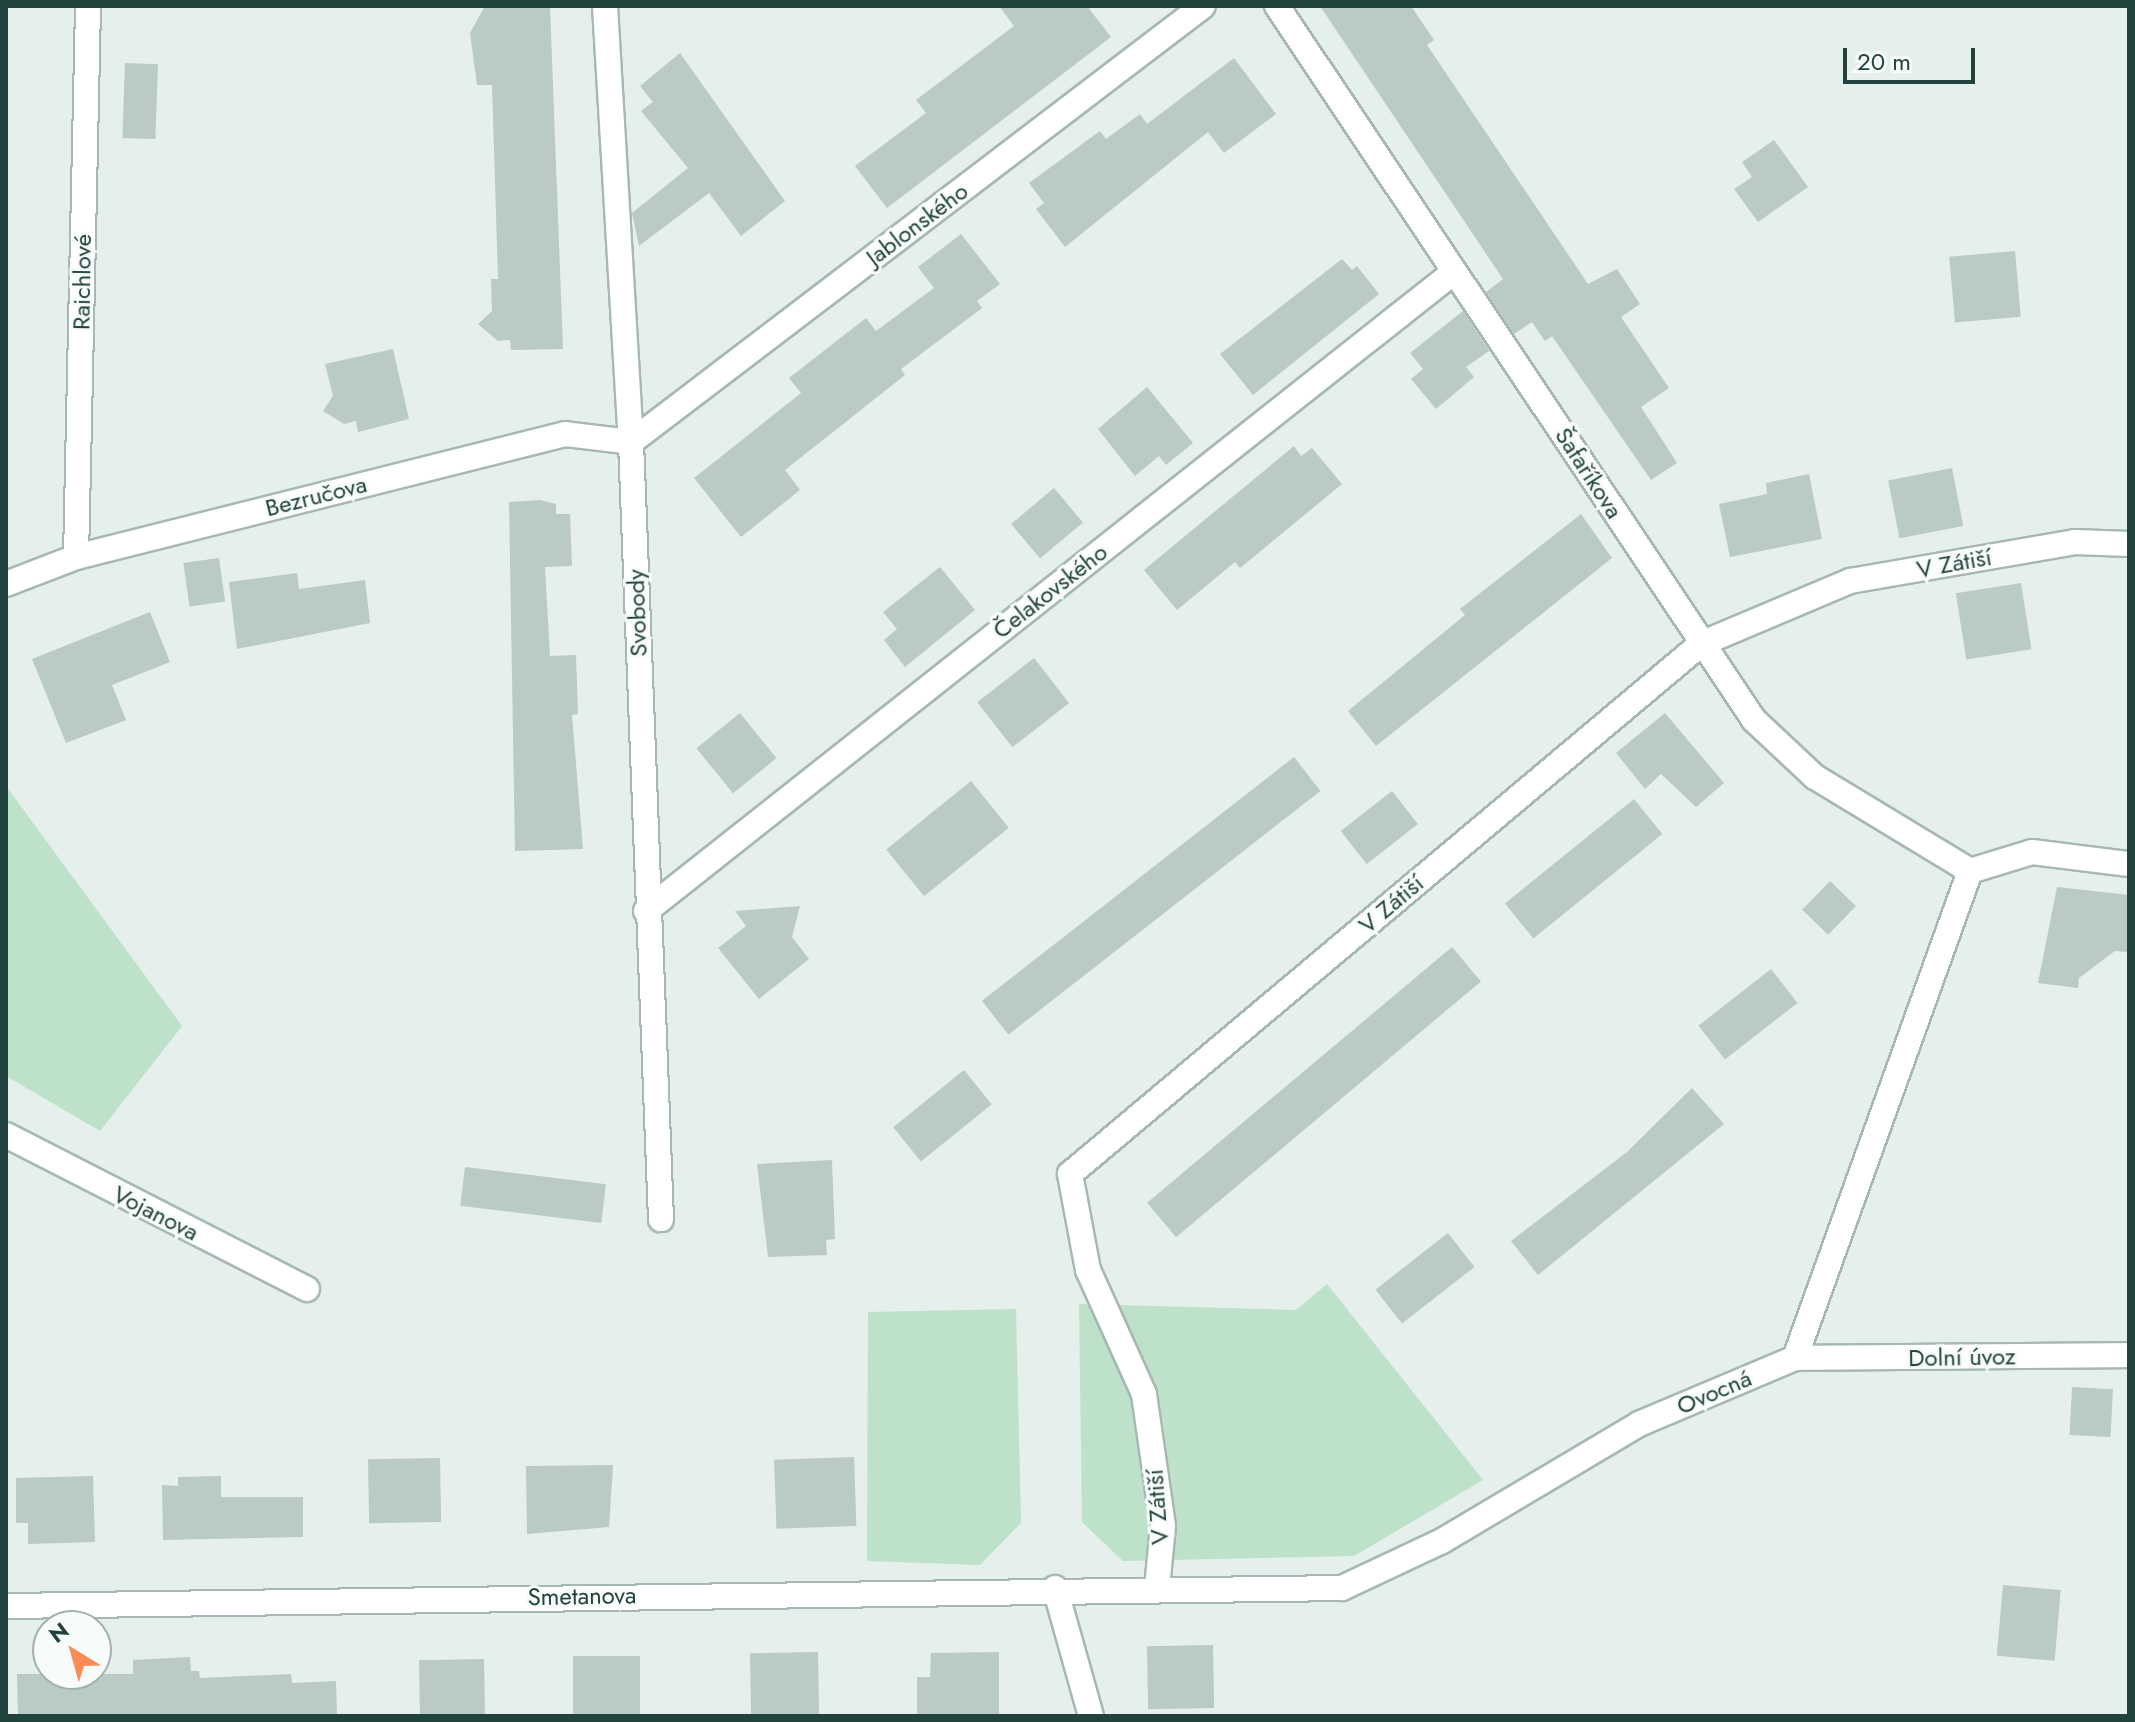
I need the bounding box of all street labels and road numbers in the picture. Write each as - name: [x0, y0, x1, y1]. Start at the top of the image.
- street label: Jablonského: [860, 176, 974, 272]
- street label: Raichlové: [67, 234, 97, 330]
- street label: Šafaříkova: [1549, 422, 1629, 524]
- street label: Bezručova: [262, 469, 370, 523]
- street label: Čelakovského: [987, 537, 1113, 645]
- street label: V Zátiší: [1914, 542, 1994, 584]
- street label: Svobody: [621, 569, 653, 657]
- street label: V Zátiší: [1353, 869, 1429, 939]
- street label: Vojanova: [108, 1179, 204, 1247]
- street label: Dolní úvoz: [1908, 1342, 2016, 1372]
- street label: Ovocná: [1672, 1363, 1756, 1421]
- street label: V Zátiší: [1140, 1468, 1174, 1546]
- street label: Smetanova: [527, 1581, 637, 1611]

